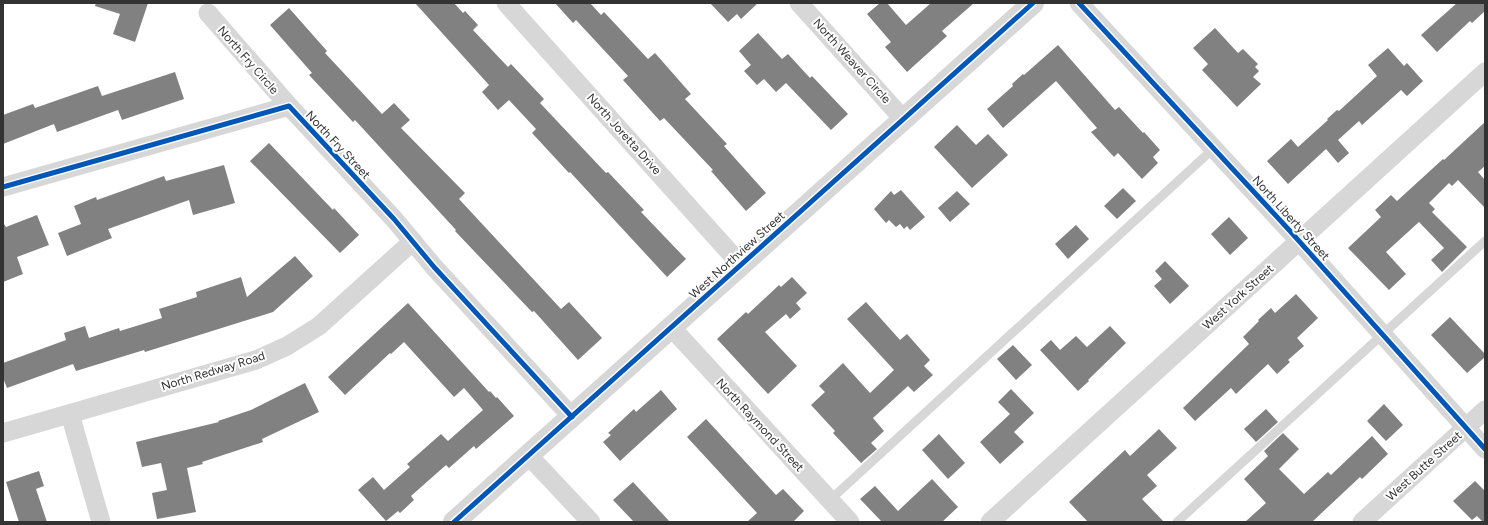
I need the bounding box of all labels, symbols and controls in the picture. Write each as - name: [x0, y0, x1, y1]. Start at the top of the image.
- street label: North Weaver Circle: [810, 16, 894, 107]
- street label: North Fry Circle: [215, 23, 282, 97]
- street label: North Joretta Drive: [584, 91, 664, 178]
- street label: North Fry Street: [303, 108, 373, 182]
- street label: North Liberty Street: [1249, 173, 1333, 263]
- street label: West Northview Street: [686, 208, 788, 302]
- street label: West York Street: [1200, 261, 1277, 333]
- street label: North Redway Road: [159, 349, 267, 393]
- street label: North Raymond Street: [713, 376, 807, 475]
- street label: West Butte Street: [1383, 428, 1465, 504]

